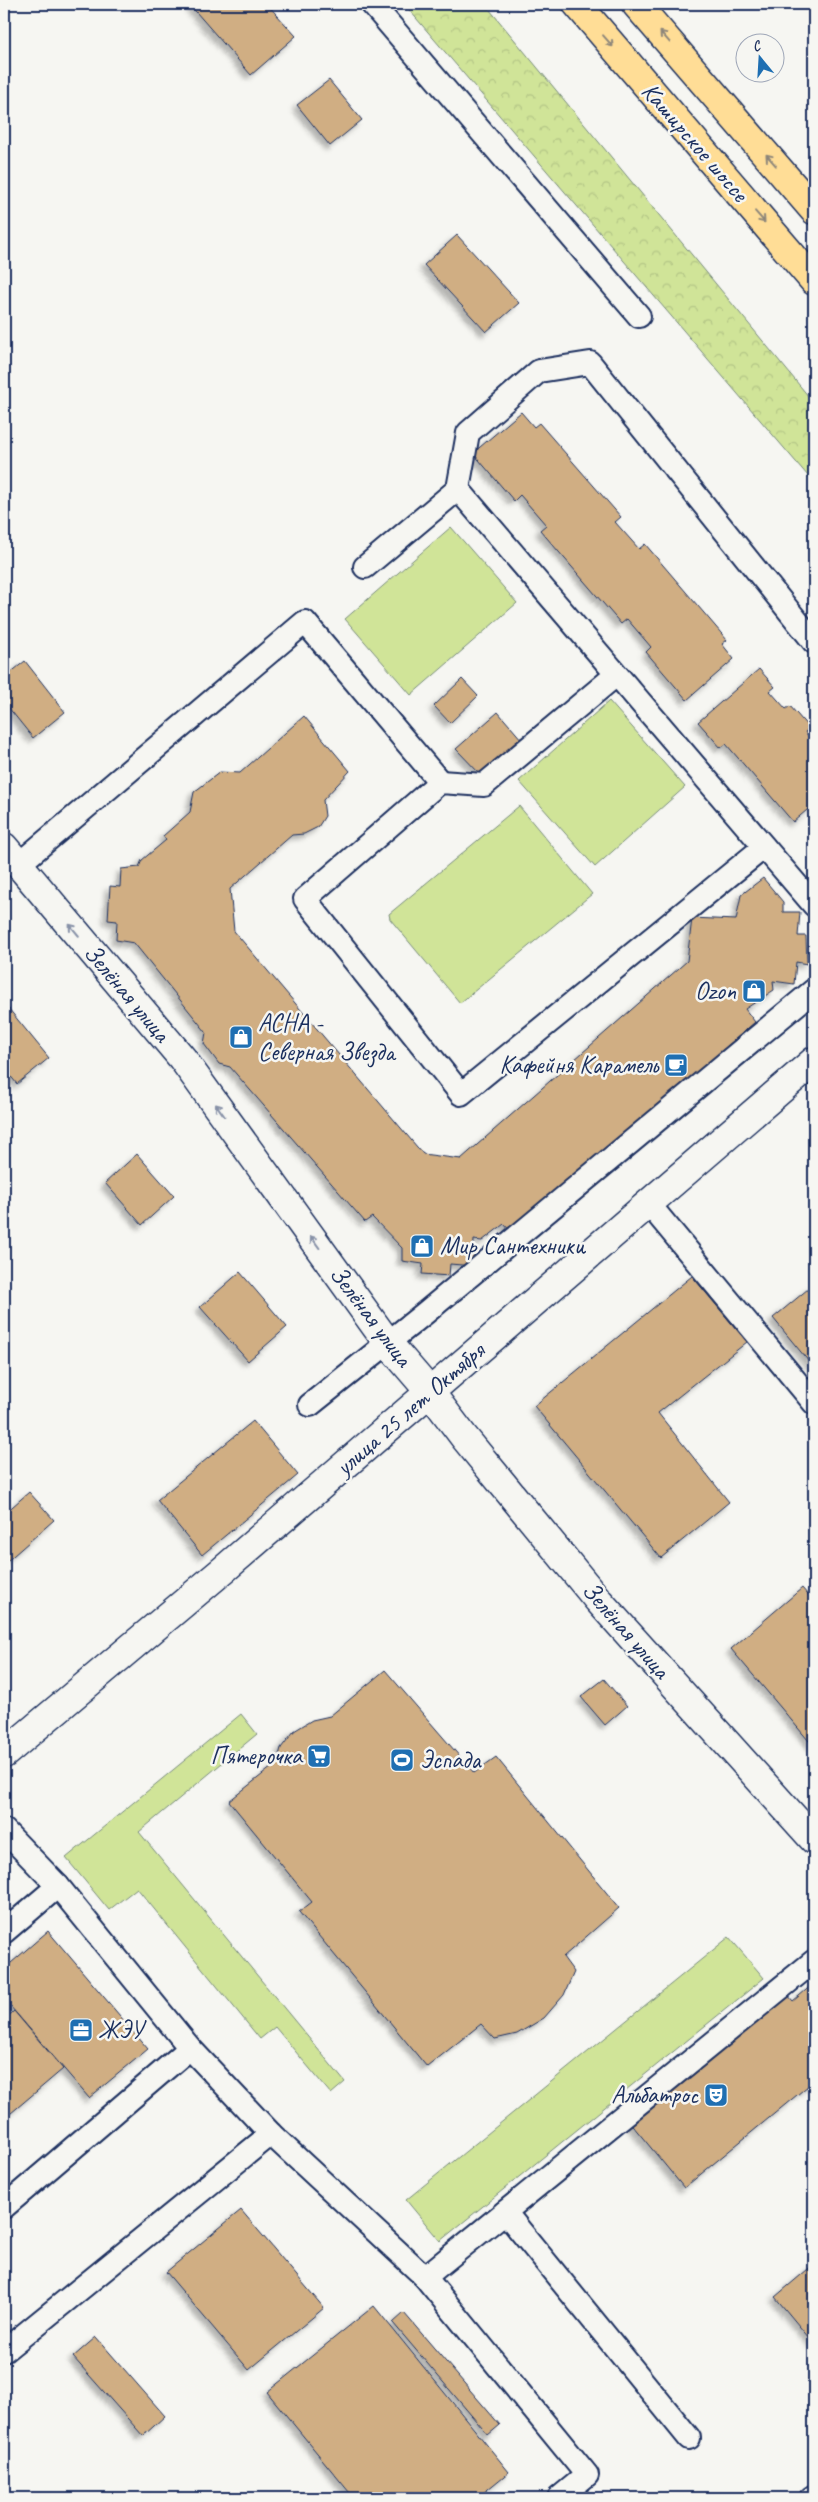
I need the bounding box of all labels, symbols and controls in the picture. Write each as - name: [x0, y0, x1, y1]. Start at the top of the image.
- one-way arrow: [659, 31, 670, 44]
- north arrow: [736, 32, 786, 82]
- one-way arrow: [603, 34, 614, 47]
- text: С: [750, 36, 764, 55]
- street label: Каширское шоссе: [634, 76, 757, 210]
- one-way arrow: [766, 154, 777, 167]
- one-way arrow: [754, 211, 765, 224]
- one-way arrow: [68, 923, 79, 936]
- street label: Зелёная улица: [77, 937, 179, 1050]
- place label: Ozon: [695, 975, 737, 1007]
- shop icon: Ozon: [741, 978, 767, 1004]
- place label: АСНА - Северная Звезда: [258, 1007, 397, 1068]
- shop icon: АСНА - Северная Звезда: [228, 1024, 254, 1050]
- place label: Кафейня Карамель: [499, 1049, 660, 1081]
- cafe icon: Кафейня Карамель: [663, 1052, 689, 1078]
- one-way arrow: [215, 1103, 225, 1117]
- place label: Мир Сантехники: [440, 1230, 587, 1262]
- shop icon: Мир Сантехники: [409, 1233, 435, 1259]
- one-way arrow: [310, 1235, 320, 1249]
- street label: Зелёная улица: [322, 1259, 421, 1375]
- street label: улица 25 лет Октября: [327, 1334, 493, 1484]
- street label: Зелёная улица: [575, 1575, 678, 1687]
- place label: Пятерочка: [210, 1740, 304, 1772]
- supermarket icon: Пятерочка: [306, 1743, 332, 1769]
- place label: Эспада: [420, 1744, 482, 1776]
- sports icon: Эспада: [389, 1747, 415, 1773]
- place label: ЖЭУ: [98, 2014, 148, 2046]
- office icon: ЖЭУ: [68, 2017, 94, 2043]
- place label: Альбатрос: [611, 2079, 699, 2111]
- theatre icon: Альбатрос: [703, 2082, 729, 2108]

